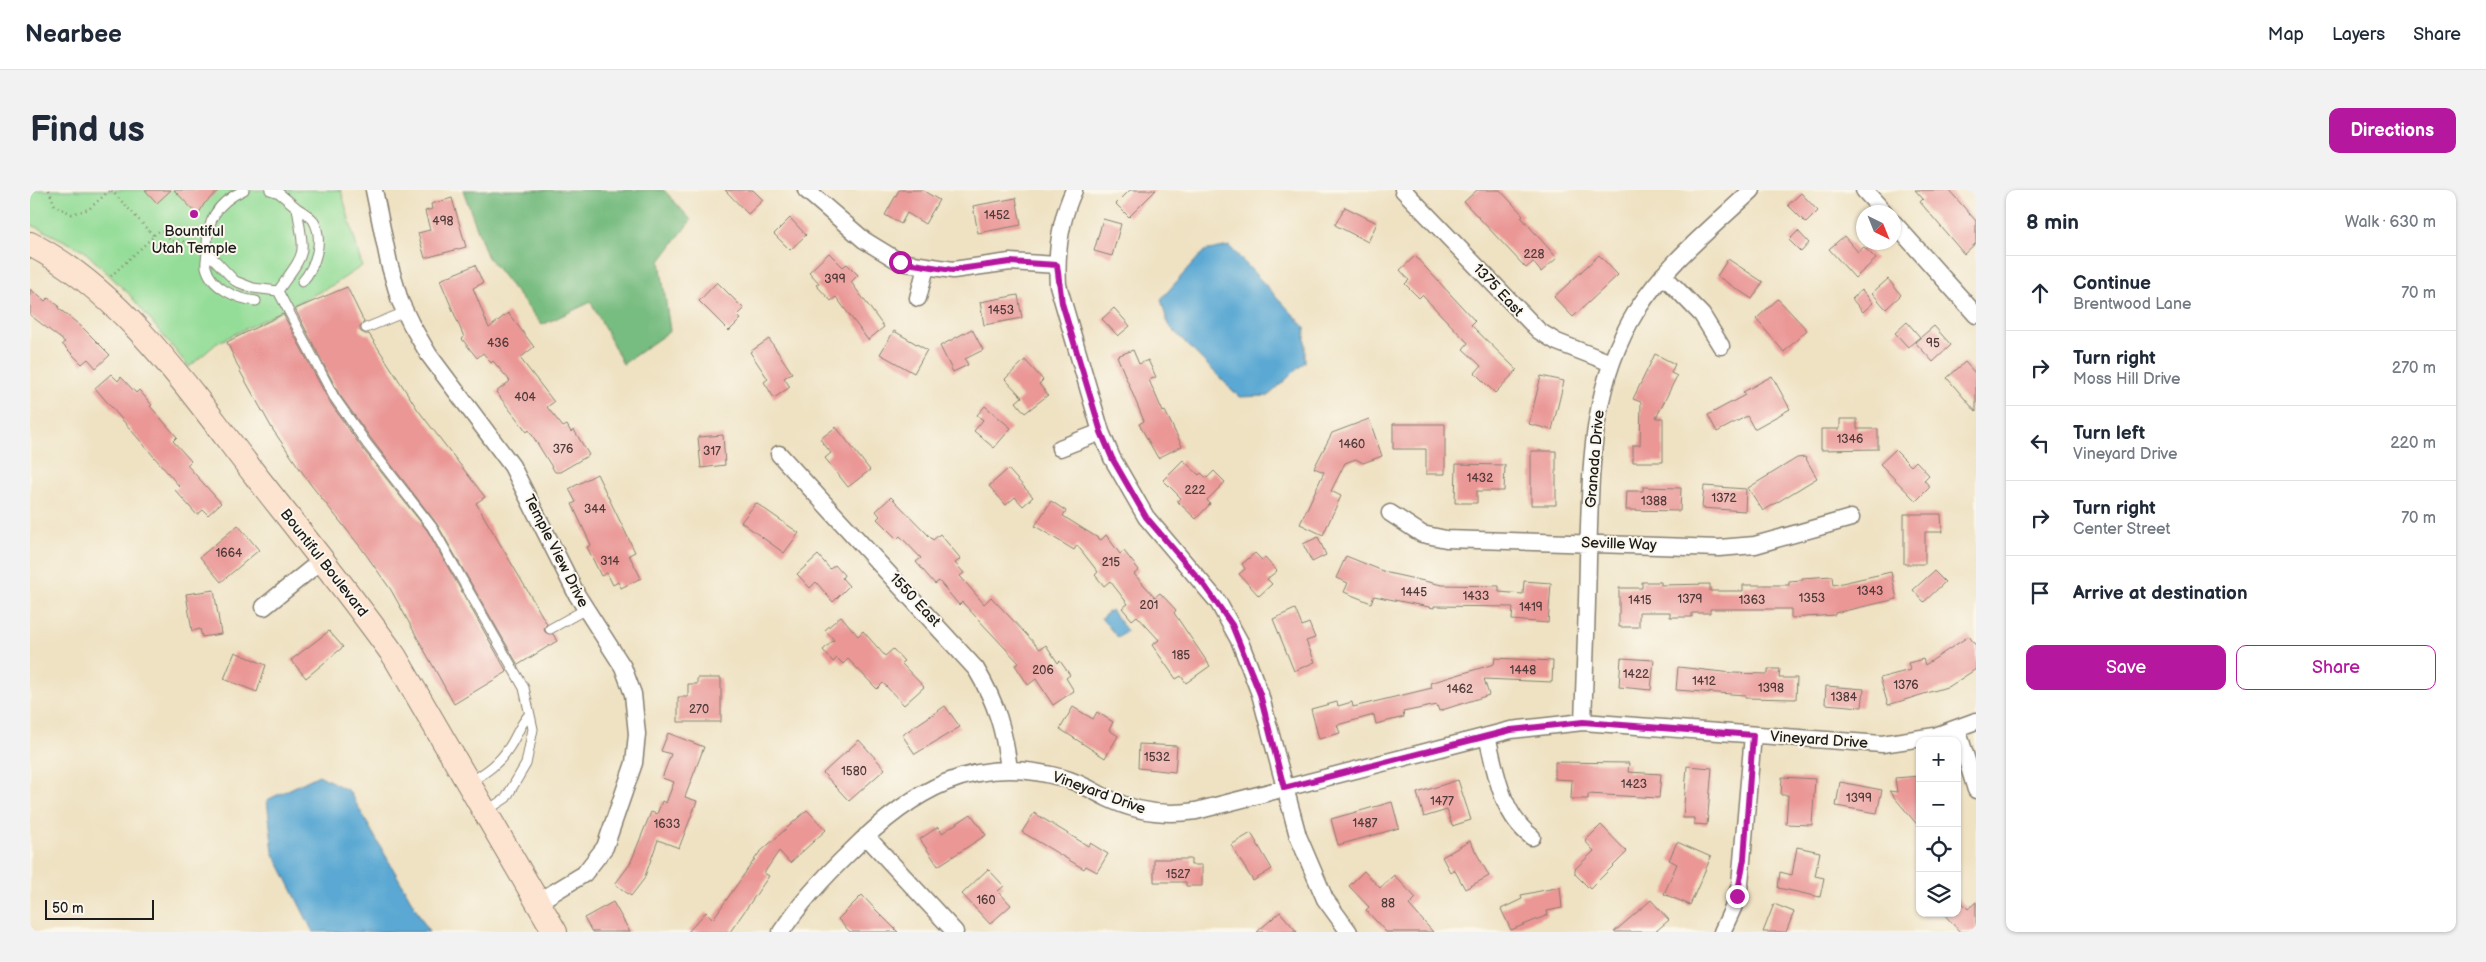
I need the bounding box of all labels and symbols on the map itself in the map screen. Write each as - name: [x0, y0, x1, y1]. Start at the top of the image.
- north arrow: [1856, 205, 1901, 250]
- marker: Bountiful Utah Temple: [188, 208, 200, 220]
- house number: 1452: [984, 208, 1010, 223]
- house number: 498: [432, 214, 454, 229]
- place label: Bountiful Utah Temple: [151, 222, 237, 258]
- house number: 228: [1523, 247, 1545, 262]
- route start: [889, 251, 912, 274]
- street label: 1375 East: [1469, 260, 1528, 321]
- house number: 399: [824, 272, 846, 287]
- house number: 1453: [988, 303, 1014, 318]
- house number: 436: [487, 336, 509, 351]
- house number: 95: [1926, 336, 1940, 351]
- house number: 404: [514, 390, 537, 405]
- street label: Granada Drive: [1581, 409, 1609, 509]
- house number: 1346: [1837, 432, 1863, 447]
- house number: 1460: [1339, 437, 1365, 452]
- house number: 376: [553, 442, 573, 457]
- house number: 317: [703, 444, 721, 459]
- house number: 1432: [1467, 471, 1493, 486]
- house number: 222: [1184, 483, 1206, 498]
- street label: Temple View Drive: [519, 491, 593, 611]
- house number: 1372: [1712, 491, 1737, 506]
- house number: 1388: [1641, 494, 1667, 509]
- house number: 344: [584, 502, 607, 517]
- street label: Bountiful Boulevard: [276, 505, 372, 621]
- street label: Seville Way: [1581, 533, 1657, 555]
- house number: 1664: [216, 546, 243, 561]
- house number: 314: [600, 554, 620, 569]
- house number: 215: [1102, 555, 1120, 570]
- street label: 1550 East: [885, 569, 945, 631]
- house number: 1343: [1857, 584, 1883, 599]
- house number: 1445: [1401, 585, 1427, 600]
- house number: 1433: [1463, 589, 1489, 604]
- house number: 1353: [1799, 591, 1825, 606]
- house number: 1379: [1678, 592, 1702, 607]
- house number: 1415: [1628, 593, 1652, 608]
- house number: 1363: [1739, 593, 1765, 608]
- house number: 201: [1140, 598, 1158, 613]
- house number: 1419: [1519, 600, 1543, 615]
- house number: 185: [1172, 648, 1190, 663]
- house number: 206: [1032, 663, 1054, 678]
- house number: 1448: [1510, 663, 1536, 678]
- house number: 1422: [1623, 667, 1649, 682]
- house number: 1412: [1692, 674, 1716, 689]
- house number: 1376: [1893, 678, 1919, 693]
- house number: 1398: [1758, 681, 1784, 696]
- house number: 1462: [1447, 682, 1473, 697]
- house number: 1384: [1831, 690, 1858, 705]
- house number: 270: [689, 702, 709, 717]
- street label: Vineyard Drive: [1770, 727, 1869, 753]
- house number: 1532: [1144, 750, 1170, 765]
- house number: 1580: [841, 764, 867, 779]
- street label: Vineyard Drive: [1050, 767, 1148, 819]
- house number: 1423: [1621, 777, 1647, 792]
- house number: 1399: [1846, 791, 1872, 806]
- house number: 1477: [1430, 794, 1454, 809]
- house number: 1487: [1353, 816, 1378, 831]
- house number: 1633: [654, 817, 680, 832]
- house number: 1527: [1166, 867, 1190, 882]
- route end: [1726, 885, 1749, 908]
- house number: 160: [976, 893, 996, 908]
- house number: 88: [1381, 896, 1395, 911]
- scale bar: [45, 897, 154, 920]

